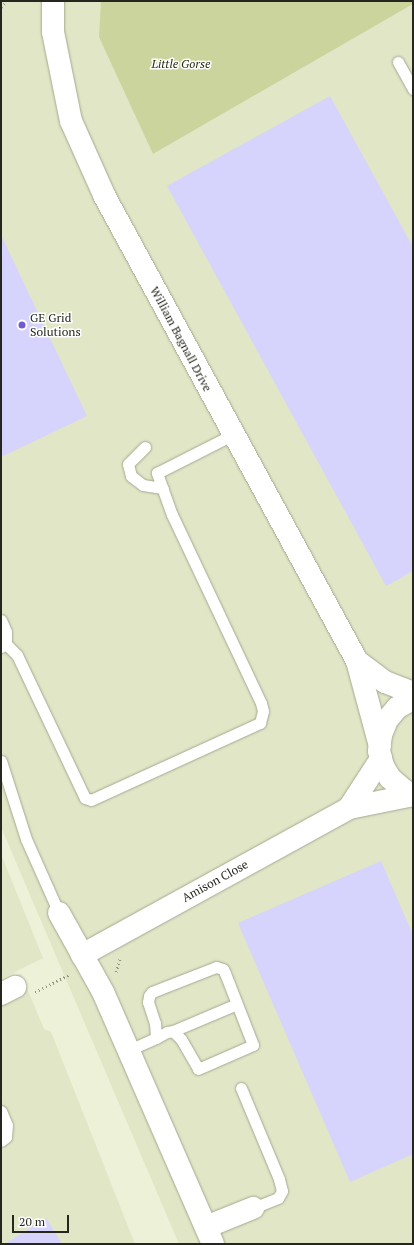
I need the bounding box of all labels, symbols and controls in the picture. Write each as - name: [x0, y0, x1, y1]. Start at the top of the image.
- park label: Little Gorse: [152, 57, 210, 71]
- street label: William Bagnall Drive: [147, 284, 215, 394]
- place label: GE Grid Solutions: [30, 311, 81, 339]
- marker: GE Grid Solutions: [17, 320, 27, 330]
- street label: Amison Close: [179, 857, 251, 905]
- scale bar: [14, 1207, 71, 1233]
- text: 20 m: [19, 1214, 45, 1229]

